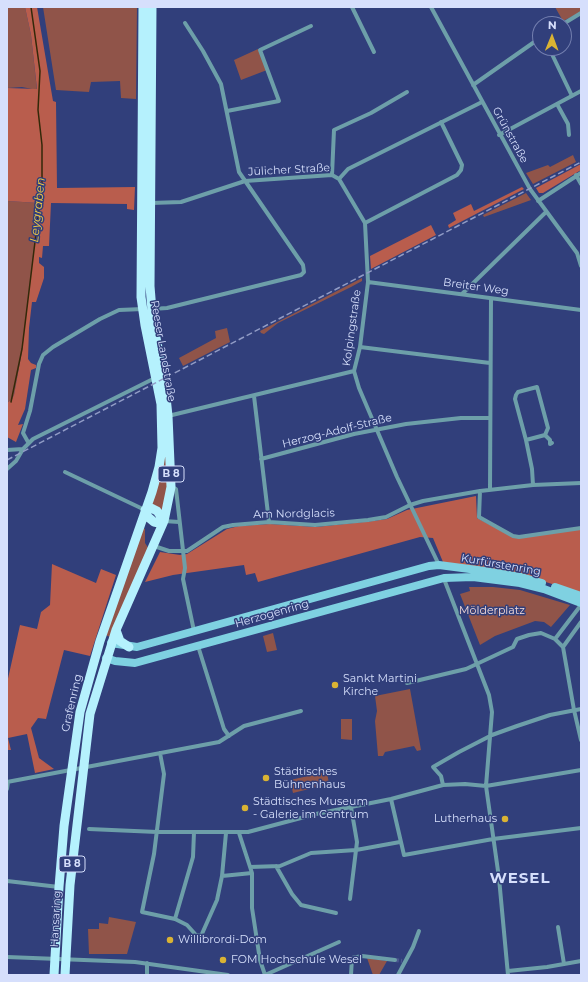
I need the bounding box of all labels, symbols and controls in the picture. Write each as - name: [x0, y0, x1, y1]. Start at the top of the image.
- north arrow: [532, 16, 572, 56]
- text: N: [548, 18, 557, 32]
- street label: Grünstraße: [489, 105, 531, 165]
- street label: Jülicher Straße: [248, 161, 330, 179]
- water label: Leygraben: [27, 177, 49, 243]
- street label: Breiter Weg: [442, 276, 510, 298]
- street label: Kolpingstraße: [340, 289, 364, 367]
- street label: Reeser Landstraße: [148, 299, 178, 403]
- street label: Herzog-Adolf-Straße: [281, 411, 393, 451]
- road number: B 8: [158, 466, 184, 482]
- street label: Am Nordglacis: [253, 507, 335, 521]
- street label: Kurfürstenring: [460, 551, 542, 579]
- street label: Herzogenring: [234, 597, 310, 631]
- park label: Mölderplatz: [459, 604, 525, 618]
- place label: Sankt Martini Kirche: [343, 672, 417, 698]
- street label: Grafenring: [59, 673, 85, 733]
- marker: Sankt Martini Kirche: [330, 680, 340, 690]
- place label: Städtisches Bühnenhaus: [274, 765, 345, 791]
- marker: Städtisches Bühnenhaus: [261, 773, 271, 783]
- place label: Städtisches Museum - Galerie im Centrum: [253, 795, 369, 821]
- marker: Städtisches Museum - Galerie im Centrum: [240, 803, 250, 813]
- place label: Lutherhaus: [434, 812, 497, 826]
- marker: Lutherhaus: [500, 814, 510, 824]
- road number: B 8: [59, 856, 85, 872]
- district label: WESEL: [490, 870, 550, 888]
- street label: Hansaring: [48, 890, 64, 948]
- place label: Willibrordi-Dom: [178, 933, 267, 947]
- marker: Willibrordi-Dom: [165, 935, 175, 945]
- place label: FOM Hochschule Wesel: [231, 953, 362, 967]
- marker: FOM Hochschule Wesel: [218, 955, 228, 965]

